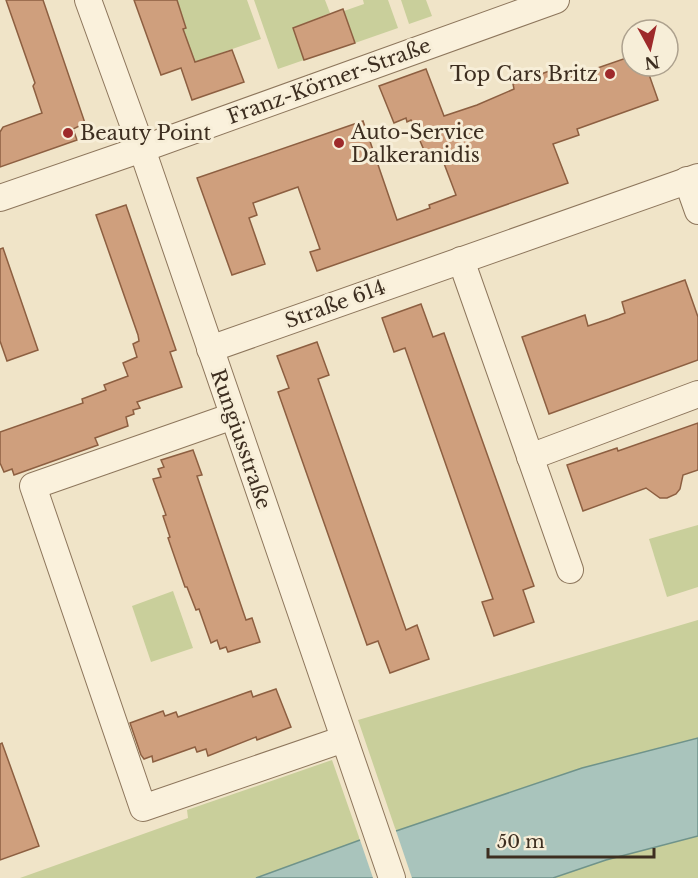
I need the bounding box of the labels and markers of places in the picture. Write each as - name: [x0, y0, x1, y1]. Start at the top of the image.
- place label: Top Cars Britz: [450, 62, 598, 86]
- marker: Top Cars Britz: [603, 67, 617, 81]
- place label: Auto-Service Dalkeranidis: [350, 120, 485, 167]
- place label: Beauty Point: [80, 121, 212, 145]
- marker: Beauty Point: [61, 126, 75, 140]
- marker: Auto-Service Dalkeranidis: [332, 136, 346, 150]

